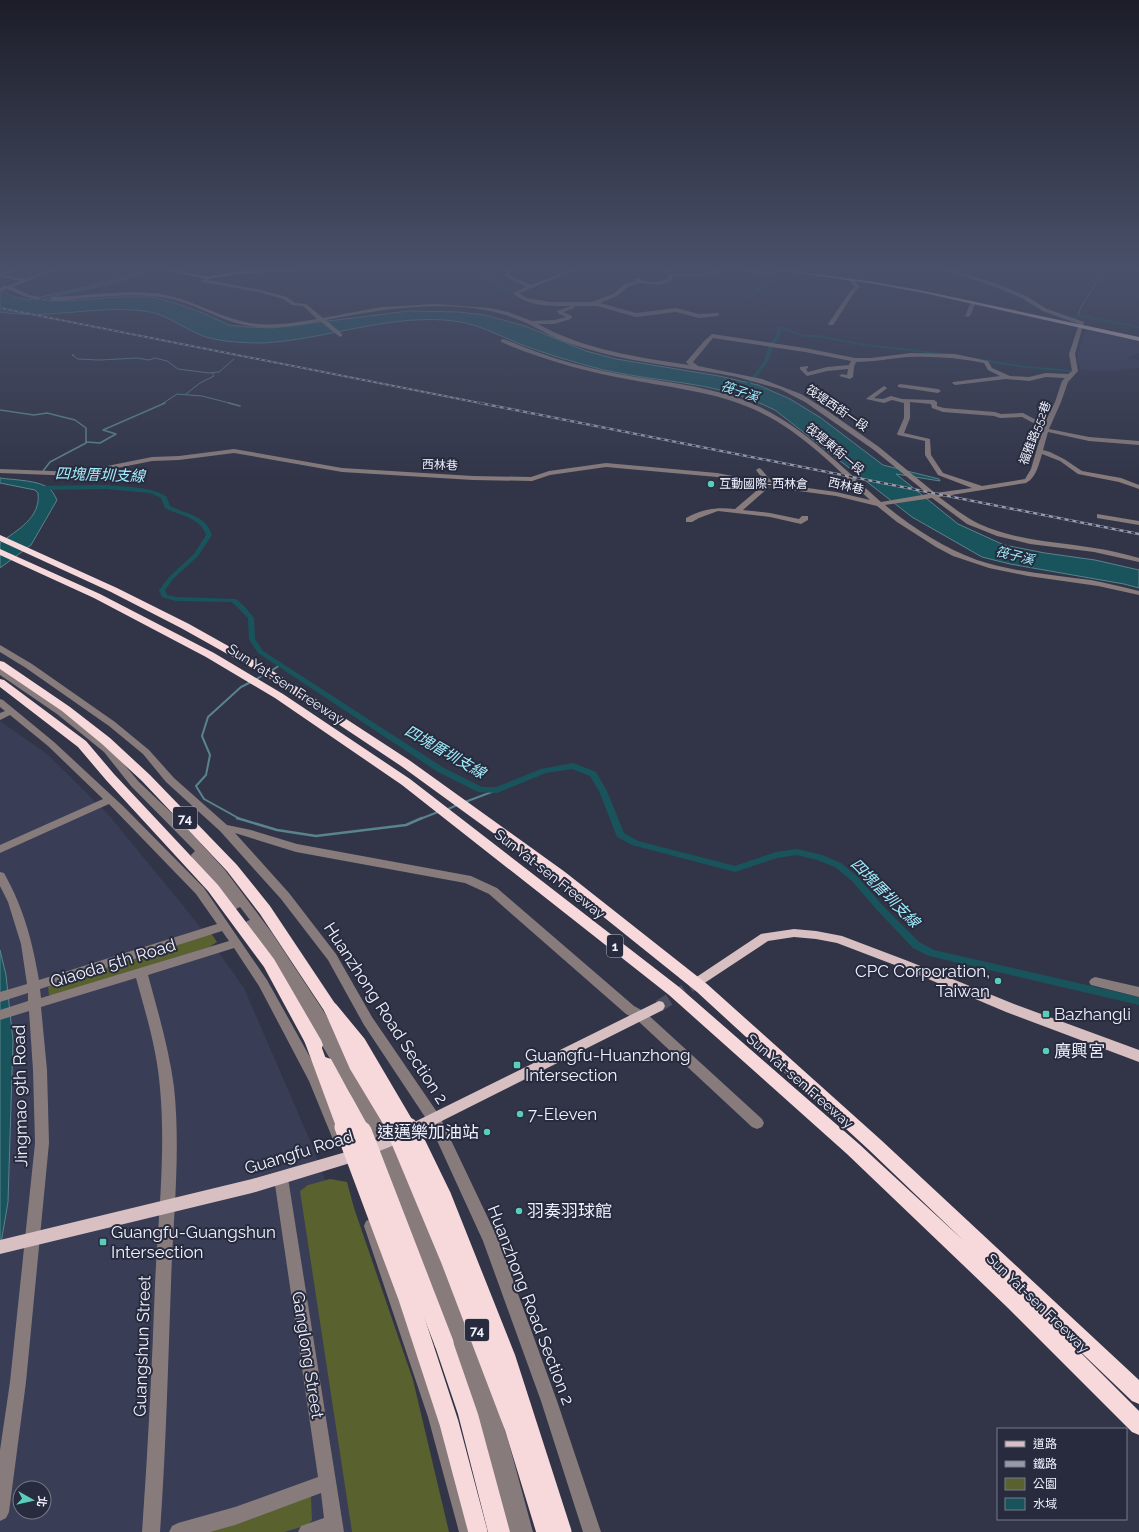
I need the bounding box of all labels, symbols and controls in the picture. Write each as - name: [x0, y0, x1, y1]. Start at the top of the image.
- water label: 筏子溪: [719, 378, 763, 406]
- street label: 筏堤西街一段: [803, 382, 871, 434]
- street label: 福雅路552巷: [1016, 399, 1054, 467]
- street label: 筏堤東街一段: [803, 420, 867, 478]
- street label: 西林巷: [422, 457, 458, 473]
- water label: 四塊厝圳支線: [55, 464, 147, 486]
- street label: 西林巷: [827, 475, 865, 497]
- place label: 互動國際-西林倉: [719, 477, 808, 491]
- marker: 互動國際-西林倉: [706, 479, 716, 489]
- water label: 筏子溪: [994, 543, 1038, 568]
- street label: Sun Yat-sen Freeway: [225, 640, 348, 728]
- water label: 四塊厝圳支線: [402, 722, 490, 783]
- road number: 74: [173, 807, 197, 829]
- street label: Sun Yat-sen Freeway: [492, 826, 609, 922]
- water label: 四塊厝圳支線: [847, 855, 925, 933]
- street label: Huanzhong Road Section 2: [320, 919, 452, 1108]
- street label: Qiaoda 5th Road: [48, 934, 178, 992]
- road number: 1: [607, 935, 623, 957]
- place label: CPC Corporation, Taiwan: [855, 961, 990, 1001]
- marker: CPC Corporation, Taiwan: [993, 976, 1003, 986]
- place label: Bazhangli: [1054, 1004, 1131, 1024]
- marker: Bazhangli: [1041, 1009, 1051, 1019]
- street label: Jingmao 9th Road: [9, 1025, 31, 1167]
- street label: Sun Yat-sen Freeway: [744, 1030, 857, 1132]
- place label: 廣興宮: [1054, 1041, 1105, 1061]
- place label: Guangfu-Huanzhong Intersection: [525, 1045, 690, 1085]
- marker: 廣興宮: [1041, 1046, 1051, 1056]
- marker: Guangfu-Huanzhong Intersection: [512, 1060, 522, 1070]
- place label: 7-Eleven: [528, 1104, 597, 1124]
- marker: 7-Eleven: [515, 1109, 525, 1119]
- place label: 速邁樂加油站: [377, 1122, 479, 1142]
- street label: Guangfu Road: [242, 1126, 356, 1178]
- marker: 速邁樂加油站: [482, 1127, 492, 1137]
- place label: 羽奏羽球館: [527, 1201, 612, 1221]
- street label: Huanzhong Road Section 2: [484, 1202, 578, 1408]
- marker: 羽奏羽球館: [514, 1206, 524, 1216]
- place label: Guangfu-Guangshun Intersection: [111, 1222, 276, 1262]
- marker: Guangfu-Guangshun Intersection: [98, 1237, 108, 1247]
- street label: Sun Yat-sen Freeway: [984, 1250, 1093, 1356]
- street label: Guangshun Street: [130, 1275, 154, 1417]
- street label: Ganglong Street: [288, 1290, 328, 1420]
- road number: 74: [465, 1319, 489, 1341]
- legend: [997, 1428, 1127, 1520]
- text: 道路: [1033, 1437, 1057, 1451]
- text: 鐵路: [1033, 1457, 1057, 1471]
- text: 公園: [1033, 1477, 1057, 1491]
- north arrow: [12, 1480, 52, 1520]
- text: 北: [34, 1495, 49, 1508]
- text: 水域: [1033, 1497, 1057, 1511]

